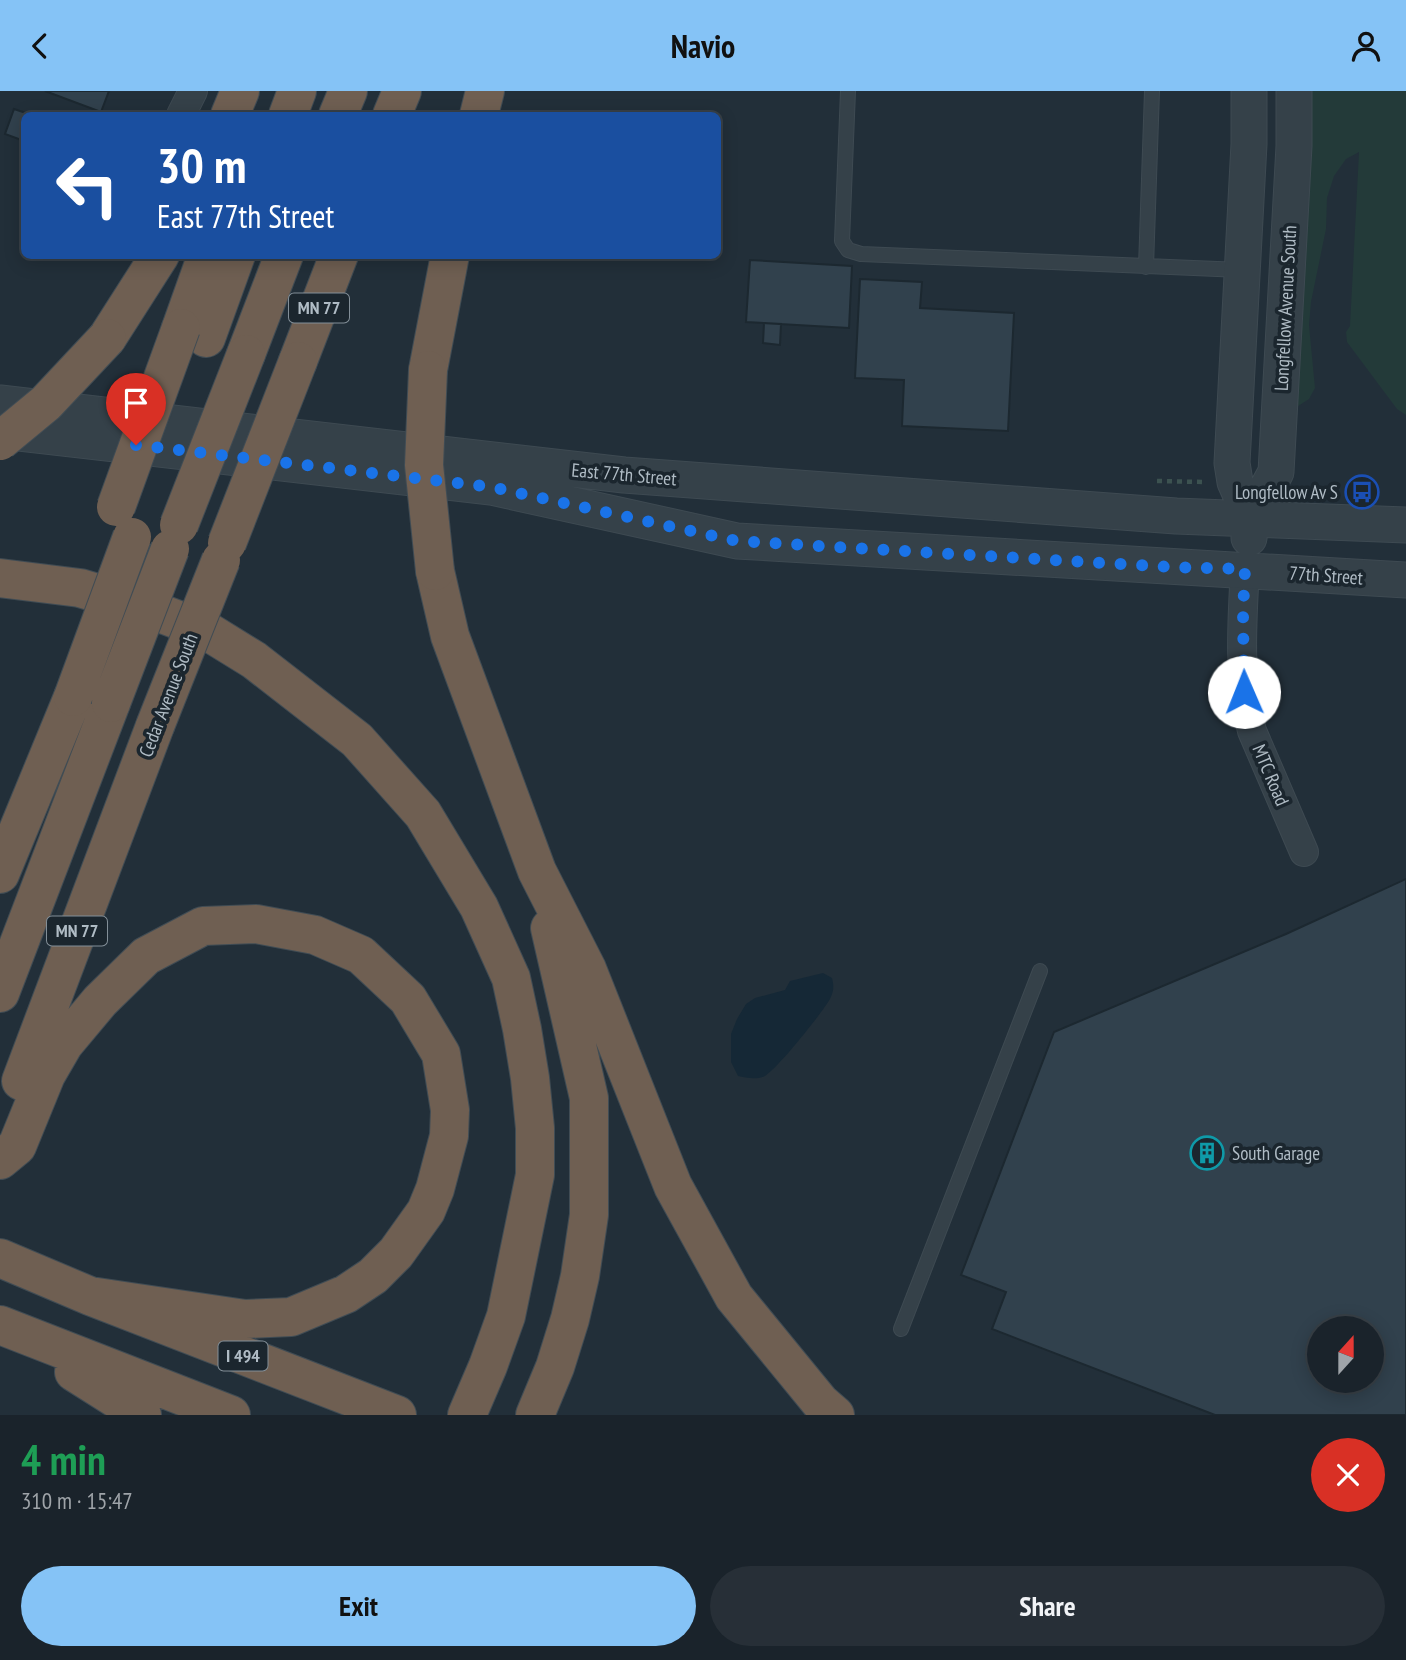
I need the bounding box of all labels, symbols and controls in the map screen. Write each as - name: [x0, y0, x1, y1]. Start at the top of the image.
- text: Navio: [671, 25, 735, 67]
- icon: back: [21, 27, 59, 65]
- icon: person: [1347, 27, 1385, 65]
- text: 30 m: [157, 133, 246, 197]
- icon: left: [42, 140, 133, 231]
- text: East 77th Street: [157, 195, 334, 237]
- street label: Longfellow Avenue South: [1269, 225, 1301, 391]
- road number: MN 77: [289, 293, 349, 323]
- pin: [106, 373, 166, 445]
- icon: arrive: [117, 384, 155, 422]
- street label: East 77th Street: [570, 457, 678, 491]
- bus stop icon: Longfellow Av S: [1343, 473, 1381, 511]
- place label: Longfellow Av S: [1235, 480, 1338, 504]
- street label: 77th Street: [1288, 560, 1364, 590]
- street label: Cedar Avenue South: [133, 630, 203, 760]
- position arrow: [1207, 655, 1281, 729]
- street label: MTC Road: [1247, 741, 1295, 809]
- road number: MN 77: [47, 917, 107, 945]
- building icon: South Garage: [1188, 1134, 1226, 1172]
- place label: South Garage: [1232, 1141, 1320, 1165]
- north arrow: [1307, 1316, 1384, 1393]
- map controls: [1307, 1316, 1384, 1393]
- road number: I 494: [218, 1341, 268, 1371]
- text: 4 min: [21, 1432, 106, 1487]
- button: close: [1311, 1438, 1385, 1512]
- text: 310 m · 15:47: [21, 1486, 133, 1515]
- button: Exit: [21, 1566, 696, 1646]
- button: Share: [710, 1566, 1385, 1646]

